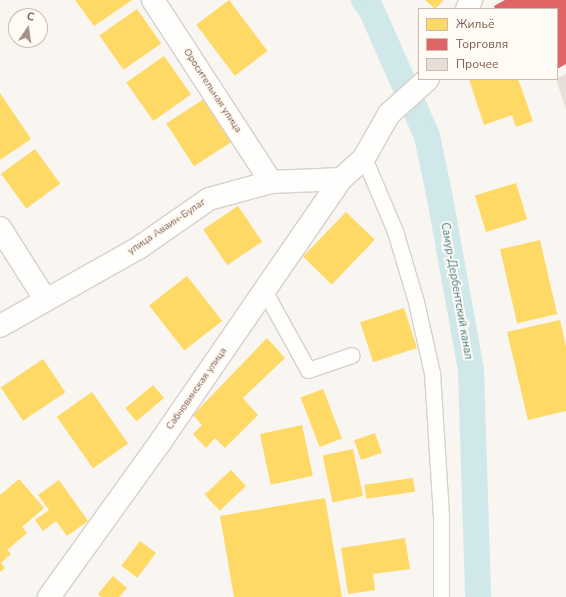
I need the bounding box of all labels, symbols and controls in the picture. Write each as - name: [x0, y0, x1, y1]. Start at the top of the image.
- north arrow: [8, 8, 48, 48]
- legend: [418, 8, 558, 80]
- text: С: [25, 9, 36, 25]
- text: Жильё: [456, 16, 494, 32]
- text: Торговля: [456, 36, 508, 52]
- street label: Оросительная улица: [180, 47, 244, 135]
- text: Прочее: [456, 56, 499, 72]
- street label: улица Аваин-Булаг: [126, 196, 208, 258]
- water label: Самур-Дербентский канал: [437, 221, 475, 361]
- street label: Сабновинская улица: [164, 346, 230, 432]

